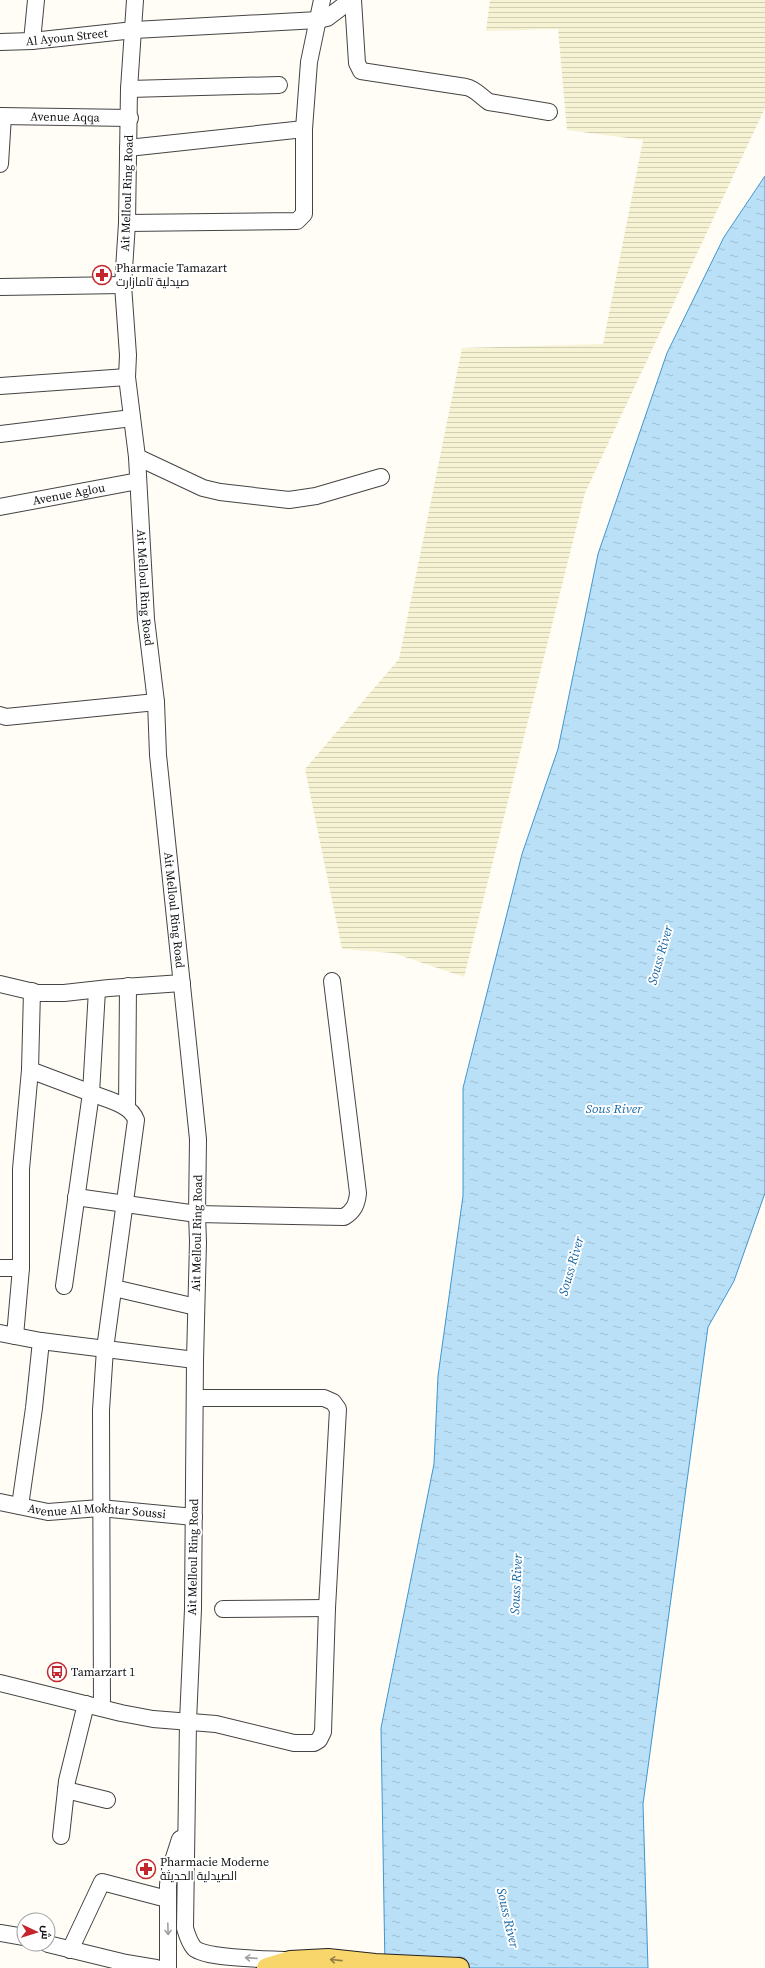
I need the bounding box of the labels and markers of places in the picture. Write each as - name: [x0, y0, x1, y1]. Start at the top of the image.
- place label: Pharmacie Tamazart صيدلية تامازارت: [116, 260, 227, 290]
- pharmacy icon: Pharmacie Tamazart صيدلية تامازارت: [91, 264, 113, 286]
- bus stop icon: Tamarzart 1: [46, 1661, 68, 1683]
- place label: Tamarzart 1: [71, 1664, 135, 1680]
- place label: Pharmacie Moderne الصيدلية الحديثة: [160, 1854, 269, 1884]
- pharmacy icon: Pharmacie Moderne الصيدلية الحديثة: [135, 1858, 157, 1880]

